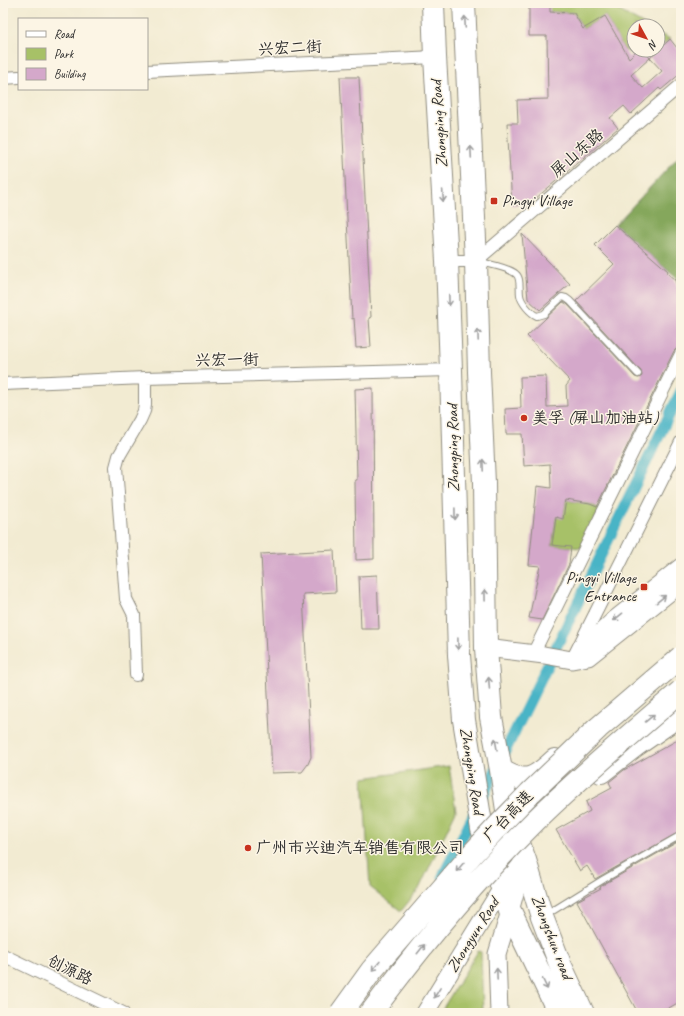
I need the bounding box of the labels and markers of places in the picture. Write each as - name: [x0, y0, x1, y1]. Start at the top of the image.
- place label: Pingyi Village: [502, 191, 574, 211]
- marker: Pingyi Village: [489, 196, 499, 206]
- place label: 美孚 (屏山加油站): [532, 408, 659, 428]
- marker: 美孚 (屏山加油站): [519, 413, 529, 423]
- place label: Pingyi Village Entrance: [566, 568, 638, 606]
- marker: Pingyi Village Entrance: [639, 582, 649, 592]
- place label: 广州市兴迪汽车销售有限公司: [256, 838, 464, 858]
- marker: 广州市兴迪汽车销售有限公司: [243, 843, 253, 853]

